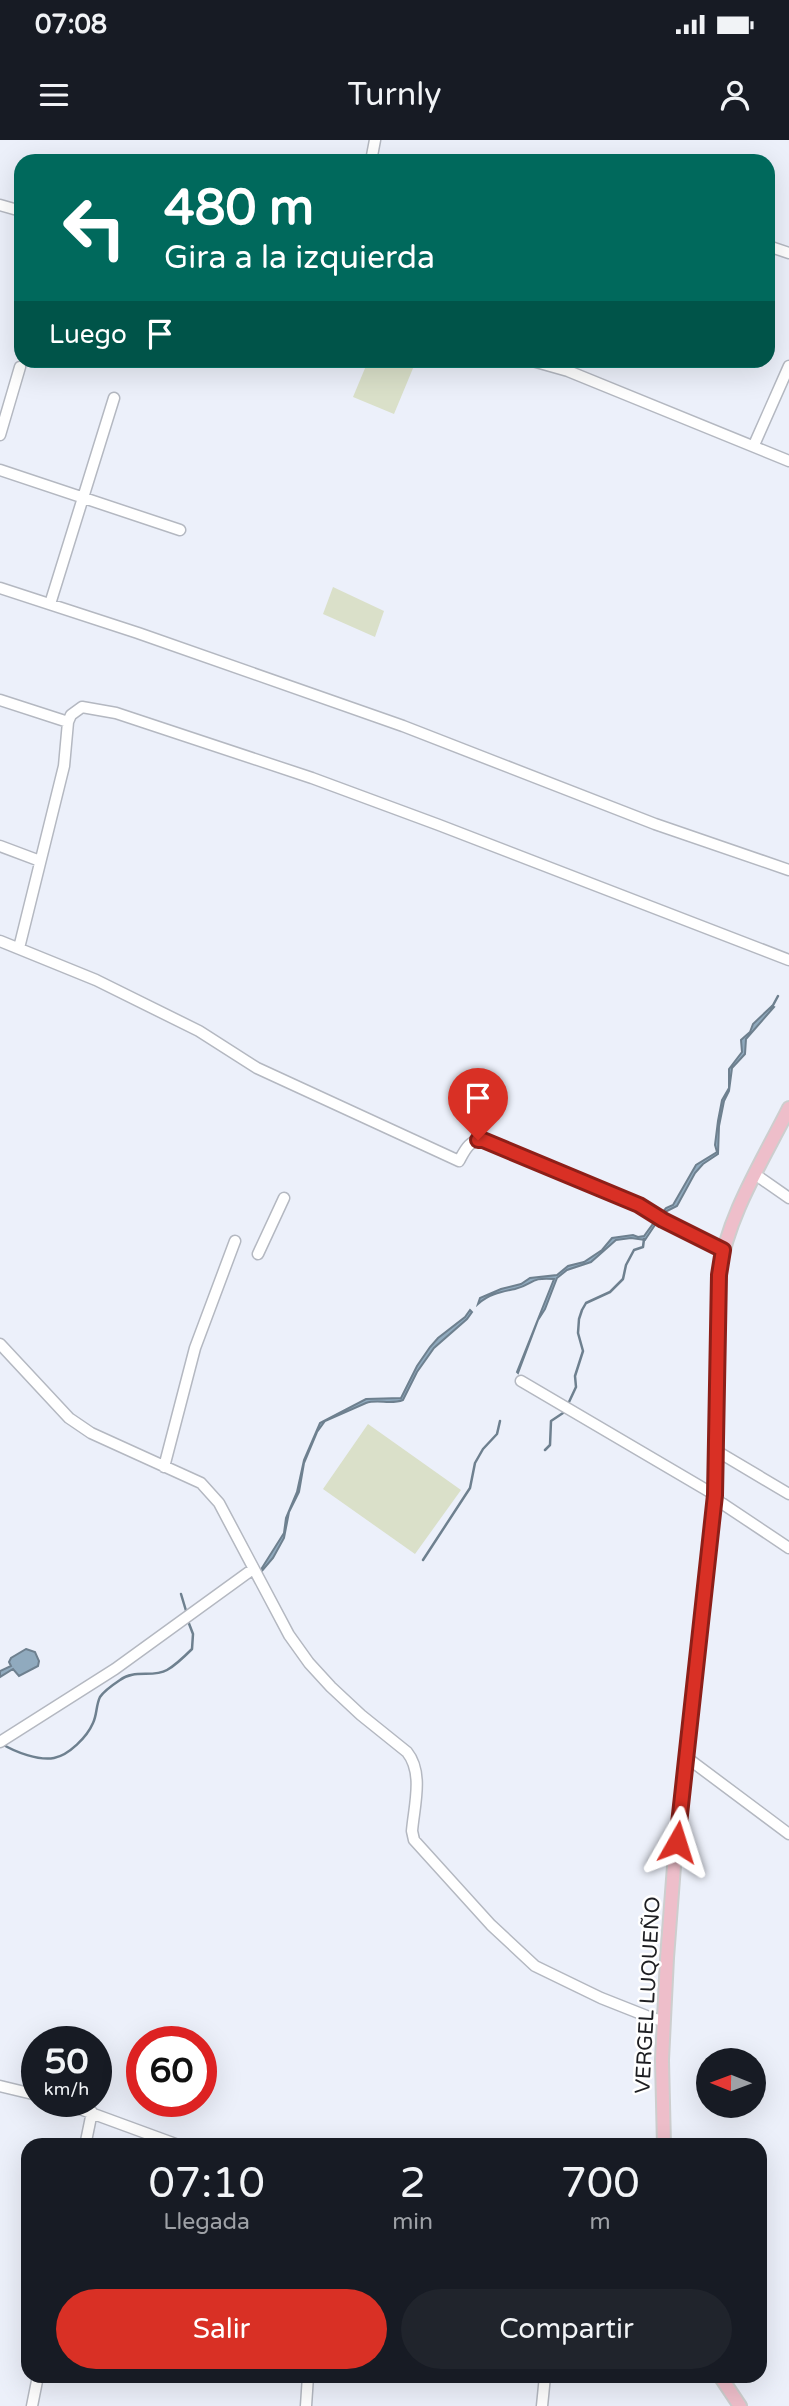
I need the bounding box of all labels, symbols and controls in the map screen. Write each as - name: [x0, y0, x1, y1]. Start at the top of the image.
- text: 07:08: [35, 9, 107, 40]
- icon: menu: [35, 76, 73, 114]
- text: Turnly: [348, 76, 441, 114]
- icon: person: [716, 76, 754, 114]
- text: 480 m: [164, 179, 314, 238]
- icon: left: [49, 182, 140, 273]
- text: Gira a la izquierda: [164, 239, 435, 277]
- icon: arrive: [141, 315, 179, 353]
- text: Luego: [49, 319, 127, 350]
- pin: [448, 1068, 508, 1140]
- icon: arrive: [459, 1079, 497, 1117]
- position arrow: [640, 1805, 714, 1879]
- street label: VERGEL LUQUEÑO: [630, 1896, 666, 2094]
- speed limit sign: 60: [126, 2026, 217, 2117]
- text: 50: [45, 2041, 88, 2083]
- north arrow: [696, 2048, 766, 2118]
- map controls: [696, 2048, 766, 2118]
- text: km/h: [44, 2078, 89, 2100]
- text: 07:10: [148, 2158, 265, 2209]
- text: 2: [399, 2158, 426, 2209]
- text: 700: [560, 2158, 640, 2209]
- text: Llegada: [163, 2208, 250, 2236]
- text: min: [392, 2208, 433, 2236]
- text: m: [589, 2208, 611, 2236]
- button: Salir: [56, 2289, 387, 2369]
- button: Compartir: [401, 2289, 732, 2369]

